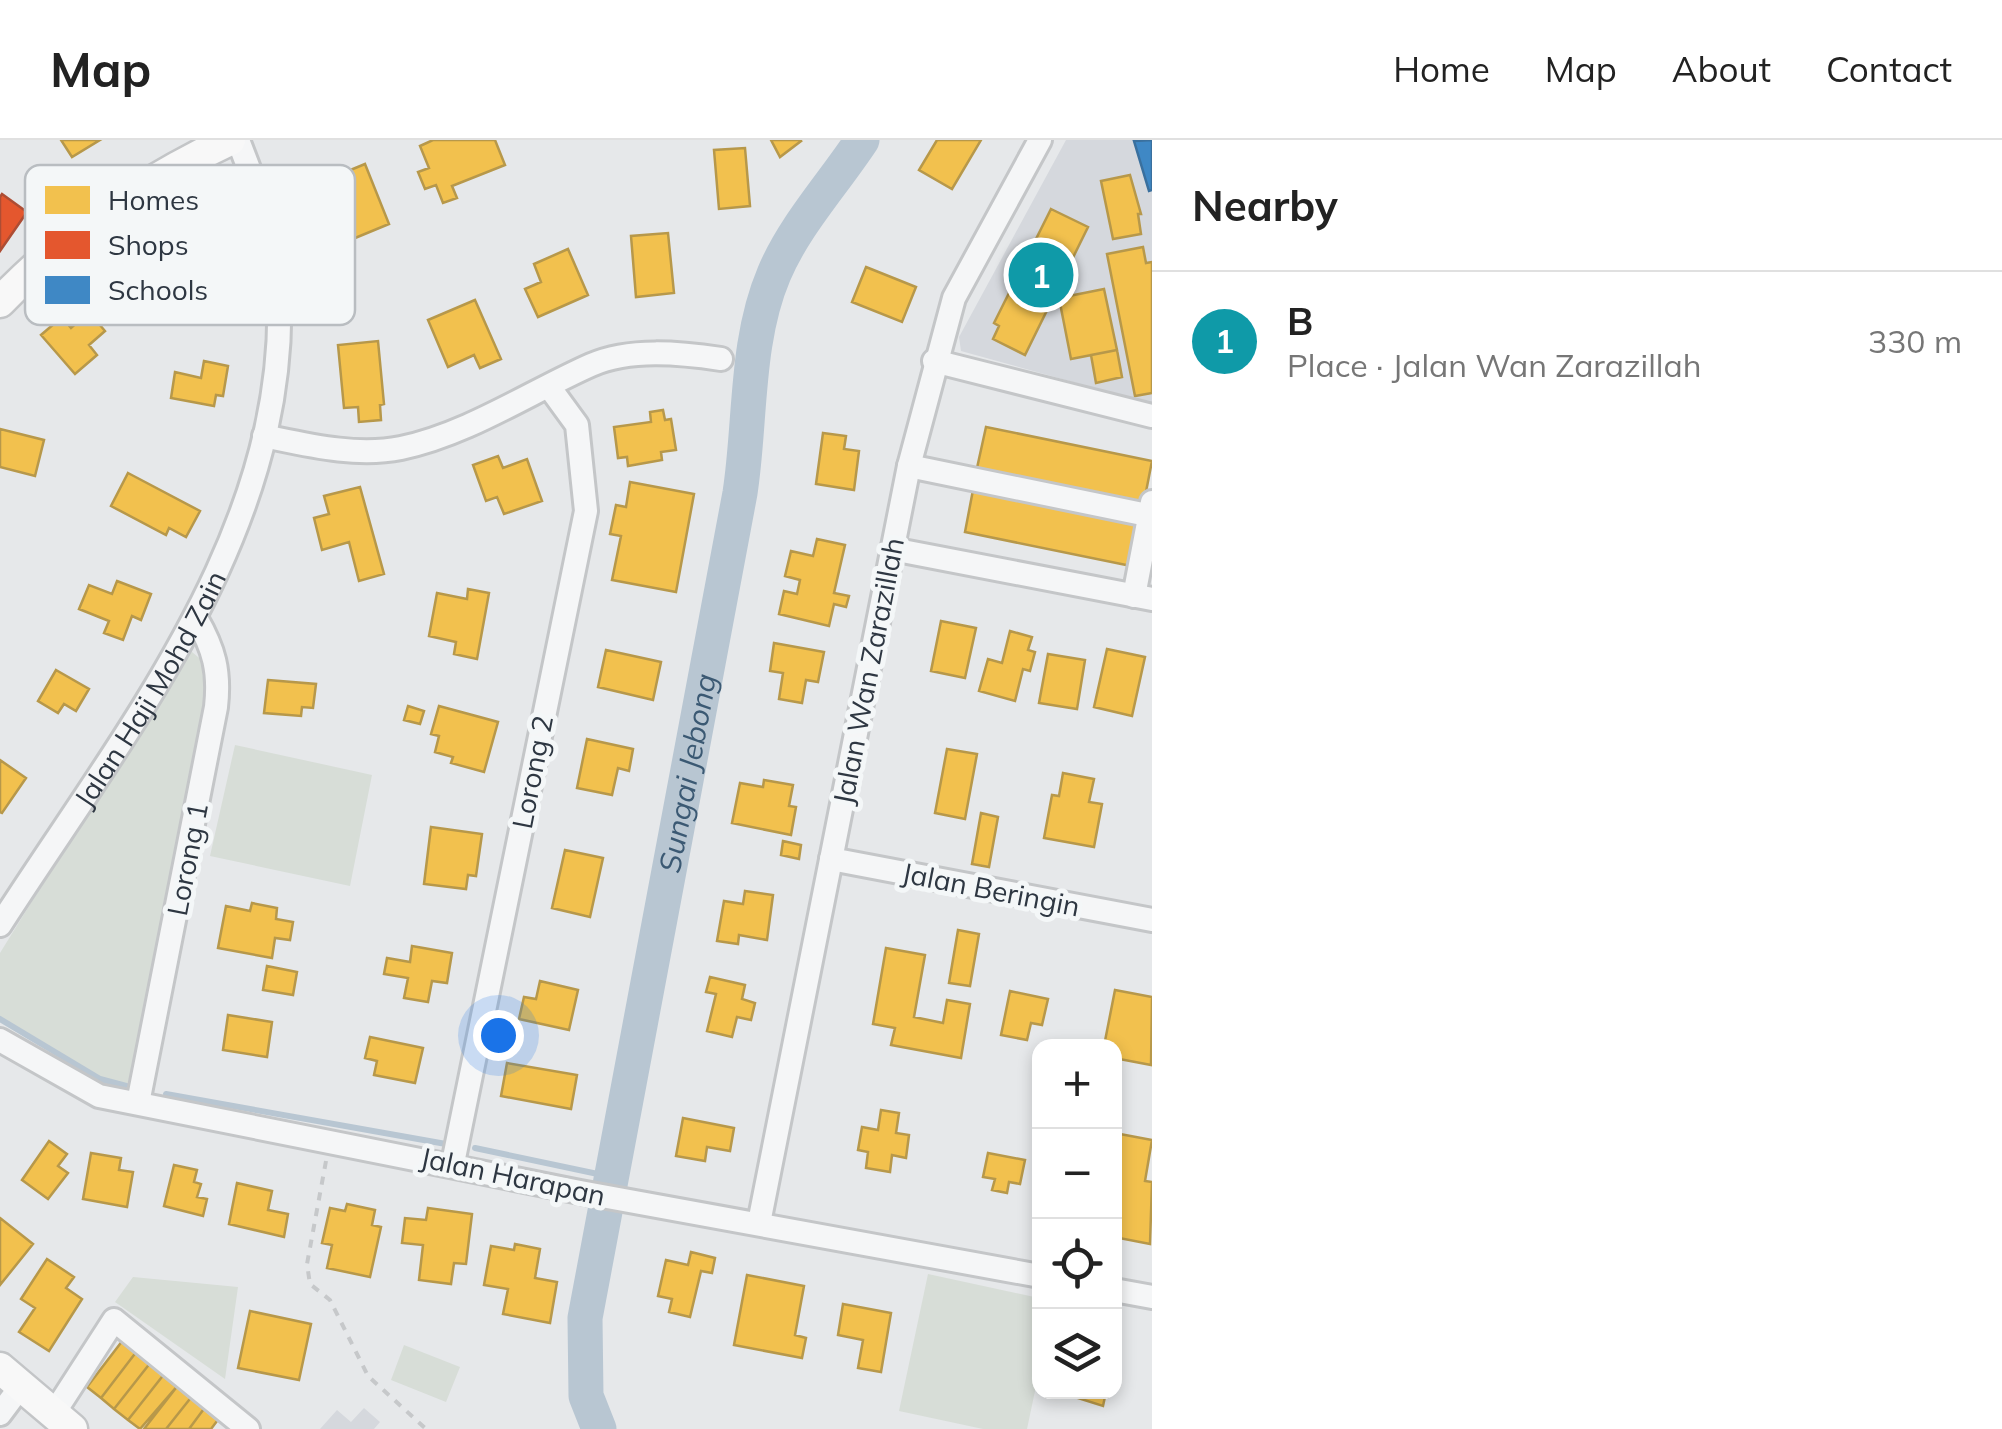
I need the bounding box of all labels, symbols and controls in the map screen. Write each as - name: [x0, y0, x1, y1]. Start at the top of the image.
- text: Map: [50, 39, 151, 99]
- text: Home: [1393, 47, 1490, 91]
- text: Map: [1545, 47, 1617, 91]
- text: About: [1672, 47, 1771, 91]
- text: Contact: [1826, 47, 1952, 91]
- legend: [25, 165, 355, 325]
- text: Nearby: [1192, 179, 1338, 232]
- text: Homes: [108, 182, 199, 217]
- text: Shops: [108, 227, 189, 262]
- pin: 1: [1008, 238, 1074, 312]
- text: Schools: [108, 272, 208, 307]
- text: B: [1287, 297, 1313, 345]
- text: 1: [1215, 321, 1234, 361]
- text: 330 m: [1868, 321, 1962, 361]
- text: Place · Jalan Wan Zarazillah: [1287, 345, 1701, 385]
- street label: Jalan Wan Zarazillah: [825, 535, 911, 807]
- street label: Jalan Haji Mohd Zain: [66, 565, 233, 814]
- water label: Sungai Jebong: [650, 670, 725, 876]
- street label: Lorong 2: [504, 712, 560, 832]
- street label: Lorong 1: [159, 799, 215, 919]
- street label: Jalan Beringin: [899, 855, 1083, 923]
- your location: [473, 1010, 524, 1061]
- map controls: [1032, 1039, 1122, 1399]
- button: +: [1032, 1039, 1122, 1129]
- button: −: [1032, 1129, 1122, 1219]
- street label: Jalan Harapan: [417, 1139, 609, 1213]
- button: locate: [1032, 1219, 1122, 1309]
- button: layers: [1032, 1309, 1122, 1399]

